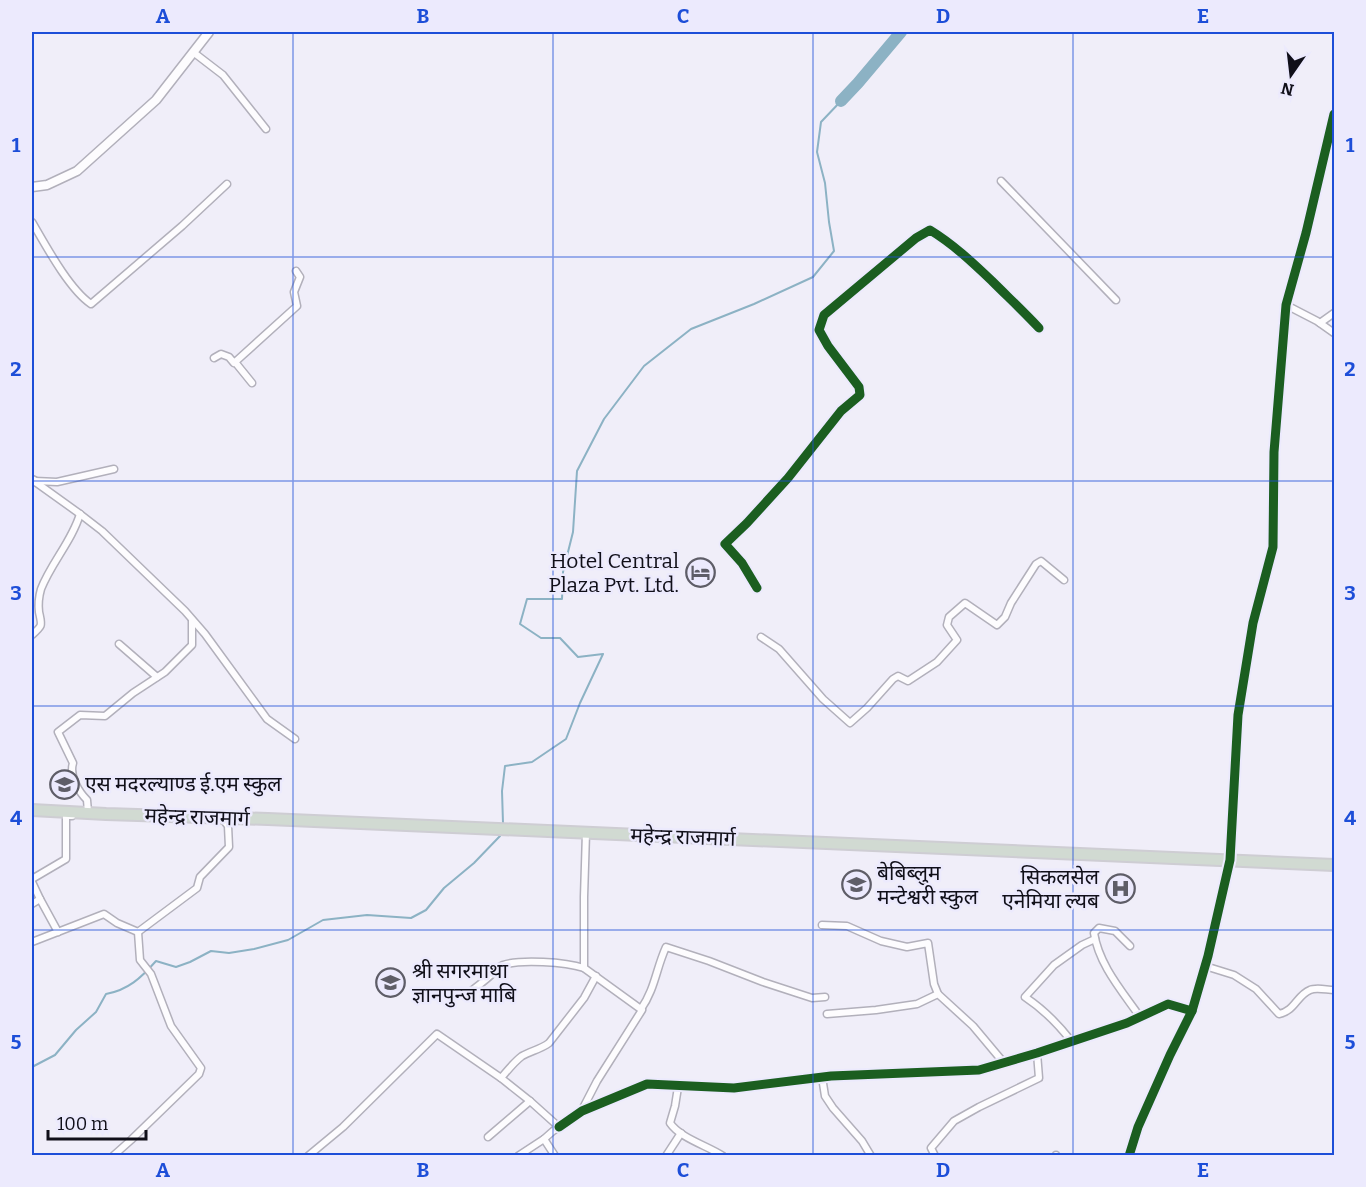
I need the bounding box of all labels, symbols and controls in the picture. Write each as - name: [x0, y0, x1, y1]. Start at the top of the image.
- text: A: [156, 4, 171, 28]
- text: B: [417, 4, 430, 28]
- text: C: [677, 4, 689, 28]
- text: D: [936, 4, 950, 28]
- text: E: [1197, 4, 1209, 28]
- north arrow: [1261, 45, 1321, 105]
- text: N: [1279, 78, 1296, 100]
- text: 1: [12, 133, 21, 157]
- text: 1: [1346, 133, 1355, 157]
- text: 2: [10, 357, 22, 381]
- text: 2: [1344, 357, 1356, 381]
- place label: Hotel Central Plaza Pvt. Ltd.: [549, 548, 679, 598]
- hotel icon: Hotel Central Plaza Pvt. Ltd.: [684, 557, 716, 589]
- text: 3: [10, 581, 22, 605]
- text: 3: [1344, 581, 1356, 605]
- school or university icon: एस मदरल्याण्ड ई.एम स्कुल: [48, 768, 80, 800]
- place label: एस मदरल्याण्ड ई.एम स्कुल: [85, 771, 282, 797]
- street label: महेन्द्र राजमार्ग: [144, 802, 251, 832]
- text: 4: [10, 806, 22, 830]
- text: 4: [1344, 806, 1356, 830]
- street label: महेन्द्र राजमार्ग: [630, 822, 737, 852]
- place label: बेबिब्लुम मन्टेश्वरी स्कुल: [877, 860, 979, 910]
- place label: सिकलसेल एनेमिया ल्यब: [1002, 864, 1100, 914]
- school or university icon: बेबिब्लुम मन्टेश्वरी स्कुल: [840, 869, 872, 901]
- hospital icon: सिकलसेल एनेमिया ल्यब: [1104, 873, 1136, 905]
- place label: श्री सगरमाथा ज्ञानपुन्ज माबि: [412, 958, 517, 1008]
- school or university icon: श्री सगरमाथा ज्ञानपुन्ज माबि: [375, 967, 407, 999]
- text: 5: [11, 1030, 22, 1054]
- text: 5: [1345, 1030, 1356, 1054]
- scale bar: [48, 1103, 146, 1141]
- text: 100 m: [57, 1113, 108, 1135]
- text: A: [156, 1158, 171, 1182]
- text: B: [417, 1158, 430, 1182]
- text: C: [677, 1158, 689, 1182]
- text: D: [936, 1158, 950, 1182]
- text: E: [1197, 1158, 1209, 1182]

